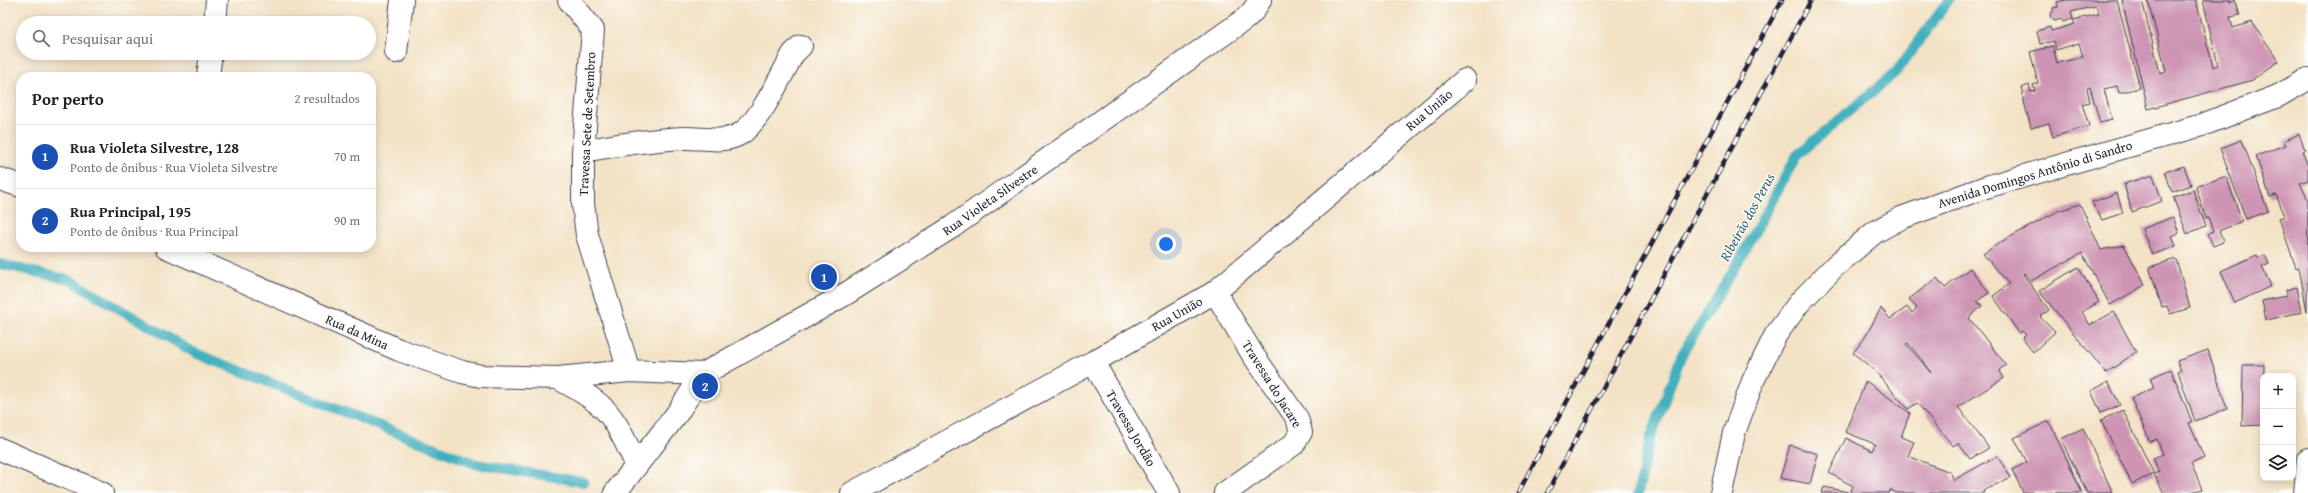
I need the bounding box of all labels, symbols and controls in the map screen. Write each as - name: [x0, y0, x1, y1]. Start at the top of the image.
- search box: [16, 16, 376, 60]
- icon: search: [30, 27, 52, 49]
- text: Pesquisar aqui: [62, 28, 153, 49]
- street label: Travessa Sete de Setembro: [574, 51, 600, 197]
- street label: Rua União: [1402, 85, 1457, 135]
- text: Por perto: [32, 86, 104, 111]
- text: 2 resultados: [294, 89, 360, 108]
- street label: Avenida Domingos Antônio di Sandro: [1935, 135, 2135, 213]
- text: Rua Violeta Silvestre, 128: [70, 137, 239, 158]
- text: 1: [42, 147, 48, 166]
- text: 70 m: [334, 147, 360, 166]
- text: Ponto de ônibus · Rua Violeta Silvestre: [70, 158, 278, 177]
- street label: Rua Violeta Silvestre: [938, 160, 1042, 240]
- water label: Ribeirão dos Perus: [1714, 169, 1779, 266]
- text: Rua Principal, 195: [70, 201, 191, 222]
- text: 2: [42, 211, 48, 230]
- text: 90 m: [334, 211, 360, 230]
- text: Ponto de ônibus · Rua Principal: [70, 222, 238, 241]
- your location: [1156, 234, 1176, 254]
- pin: 1: [811, 262, 837, 292]
- street label: Rua União: [1148, 292, 1206, 336]
- street label: Rua da Mina: [322, 310, 392, 355]
- street label: Travessa do Jacare: [1237, 337, 1307, 431]
- pin: 2: [692, 371, 718, 401]
- map controls: [2260, 373, 2296, 481]
- button: +: [2260, 373, 2296, 409]
- street label: Travessa Jordão: [1101, 386, 1161, 470]
- button: −: [2260, 409, 2296, 445]
- button: layers: [2260, 445, 2296, 481]

